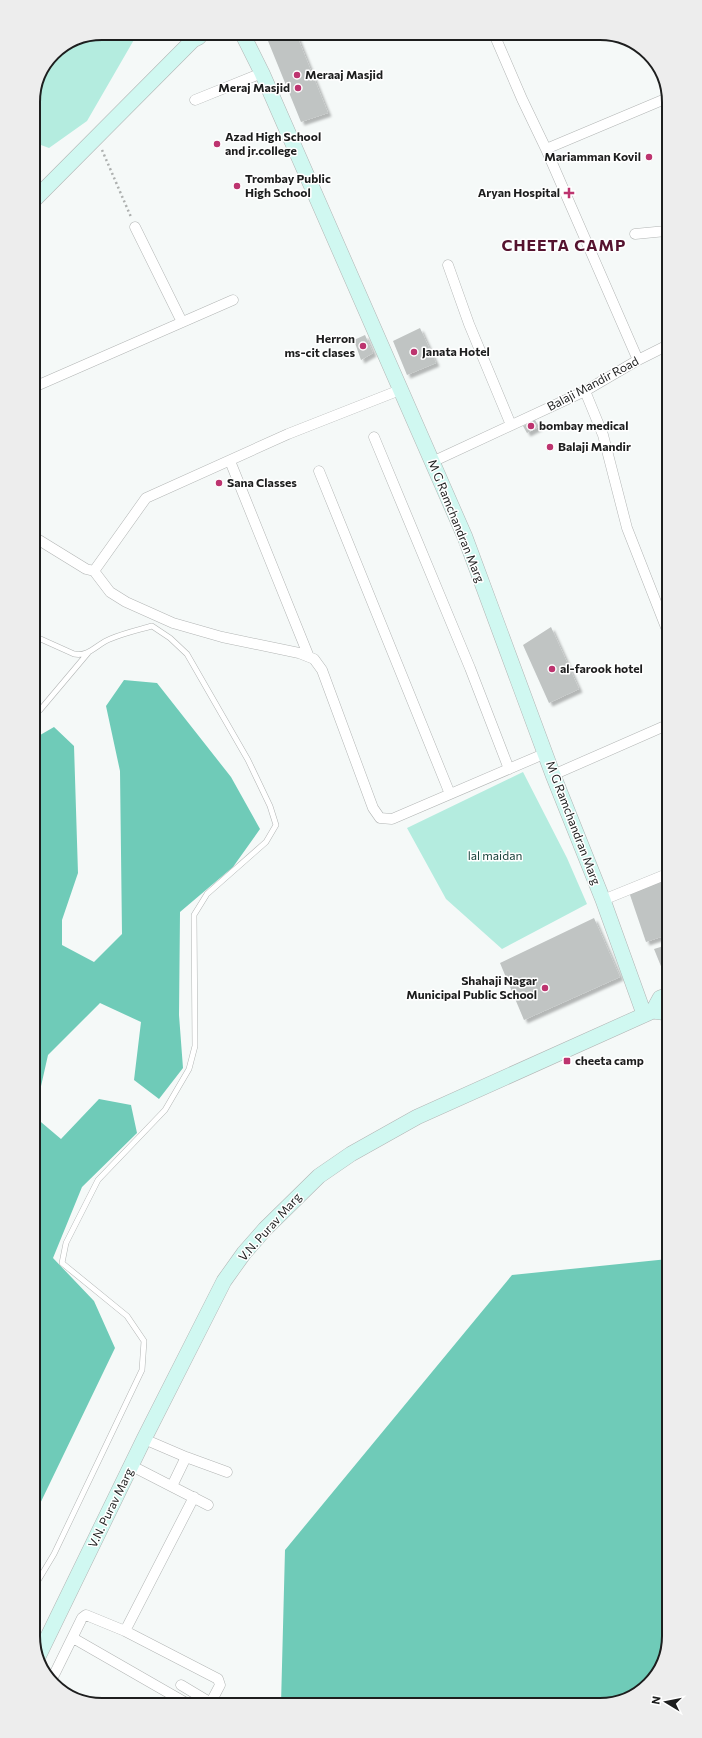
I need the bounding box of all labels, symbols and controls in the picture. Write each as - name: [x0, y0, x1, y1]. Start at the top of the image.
- place label: Meraaj Masjid: [305, 67, 383, 81]
- marker: Meraaj Masjid: [292, 70, 302, 80]
- place label: Meraj Masjid: [218, 80, 290, 94]
- marker: Meraj Masjid: [293, 83, 303, 93]
- place label: Azad High School and jr.college: [225, 129, 321, 157]
- marker: Azad High School and jr.college: [212, 139, 222, 149]
- place label: Mariamman Kovil: [544, 149, 641, 163]
- marker: Mariamman Kovil: [644, 152, 654, 162]
- place label: Trombay Public High School: [245, 171, 331, 199]
- marker: Trombay Public High School: [232, 181, 242, 191]
- place label: Aryan Hospital: [478, 185, 560, 199]
- marker: Aryan Hospital: [563, 187, 575, 199]
- district label: CHEETA CAMP: [502, 235, 626, 254]
- place label: Herron ms-cit clases: [284, 331, 355, 359]
- marker: Herron ms-cit clases: [358, 341, 368, 351]
- place label: Janata Hotel: [422, 344, 490, 359]
- marker: Janata Hotel: [409, 347, 419, 357]
- street label: Balaji Mandir Road: [544, 353, 641, 413]
- place label: bombay medical: [539, 418, 628, 432]
- marker: bombay medical: [526, 421, 536, 431]
- place label: Balaji Mandir: [558, 439, 631, 453]
- marker: Balaji Mandir: [545, 442, 555, 452]
- street label: M G Ramchandran Marg: [426, 457, 488, 585]
- place label: Sana Classes: [227, 475, 297, 489]
- marker: Sana Classes: [214, 478, 224, 488]
- place label: al-farook hotel: [560, 661, 643, 675]
- marker: al-farook hotel: [547, 664, 557, 674]
- street label: M G Ramchandran Marg: [544, 759, 604, 887]
- park label: lal maidan: [468, 848, 522, 862]
- place label: Shahaji Nagar Municipal Public School: [406, 973, 537, 1001]
- marker: Shahaji Nagar Municipal Public School: [540, 983, 550, 993]
- place label: cheeta camp: [575, 1053, 644, 1067]
- marker: cheeta camp: [562, 1056, 572, 1066]
- street label: V.N. Purav Marg: [235, 1189, 304, 1263]
- street label: V.N. Purav Marg: [85, 1465, 136, 1550]
- north arrow: [646, 1682, 686, 1722]
- text: N: [649, 1695, 663, 1705]

